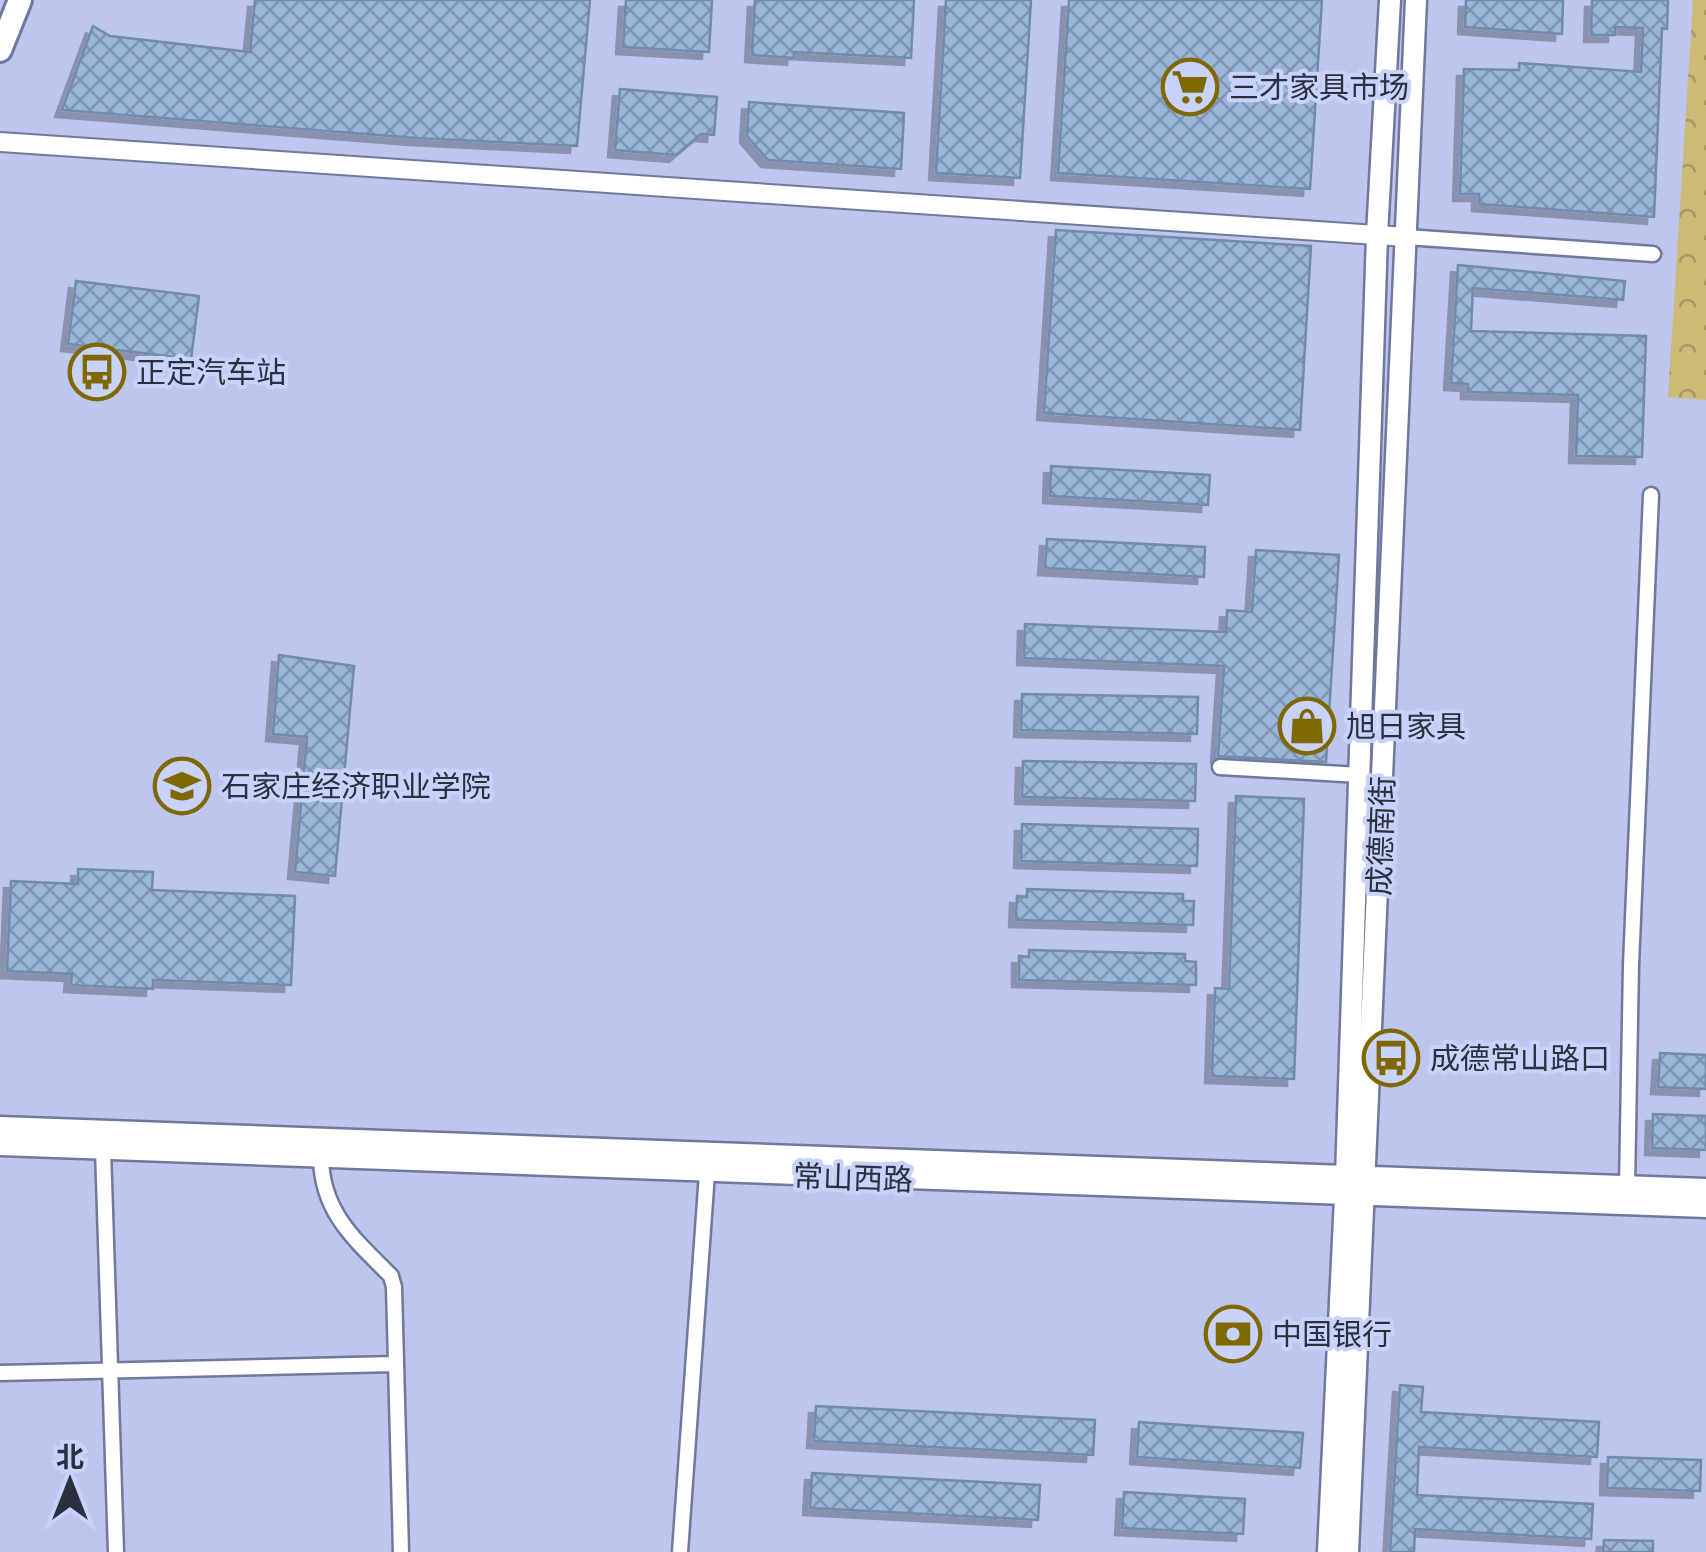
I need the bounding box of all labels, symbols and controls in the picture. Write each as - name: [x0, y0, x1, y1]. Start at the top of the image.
- supermarket icon: 三才家具市场: [1160, 57, 1220, 117]
- place label: 三才家具市场: [1229, 70, 1409, 105]
- bus stop icon: 正定汽车站: [67, 342, 127, 402]
- place label: 正定汽车站: [136, 355, 286, 390]
- shop icon: 旭日家具: [1277, 696, 1337, 756]
- place label: 旭日家具: [1346, 709, 1466, 744]
- school or university icon: 石家庄经济职业学院: [152, 756, 212, 816]
- place label: 石家庄经济职业学院: [221, 769, 491, 804]
- street label: 成德南街: [1361, 775, 1401, 897]
- bus stop icon: 成德常山路口: [1361, 1028, 1421, 1088]
- place label: 成德常山路口: [1430, 1041, 1610, 1076]
- street label: 常山西路: [792, 1158, 914, 1198]
- bank icon: 中国银行: [1203, 1304, 1263, 1364]
- place label: 中国银行: [1272, 1317, 1392, 1352]
- north arrow: [20, 1432, 120, 1532]
- text: 北: [56, 1441, 84, 1474]

